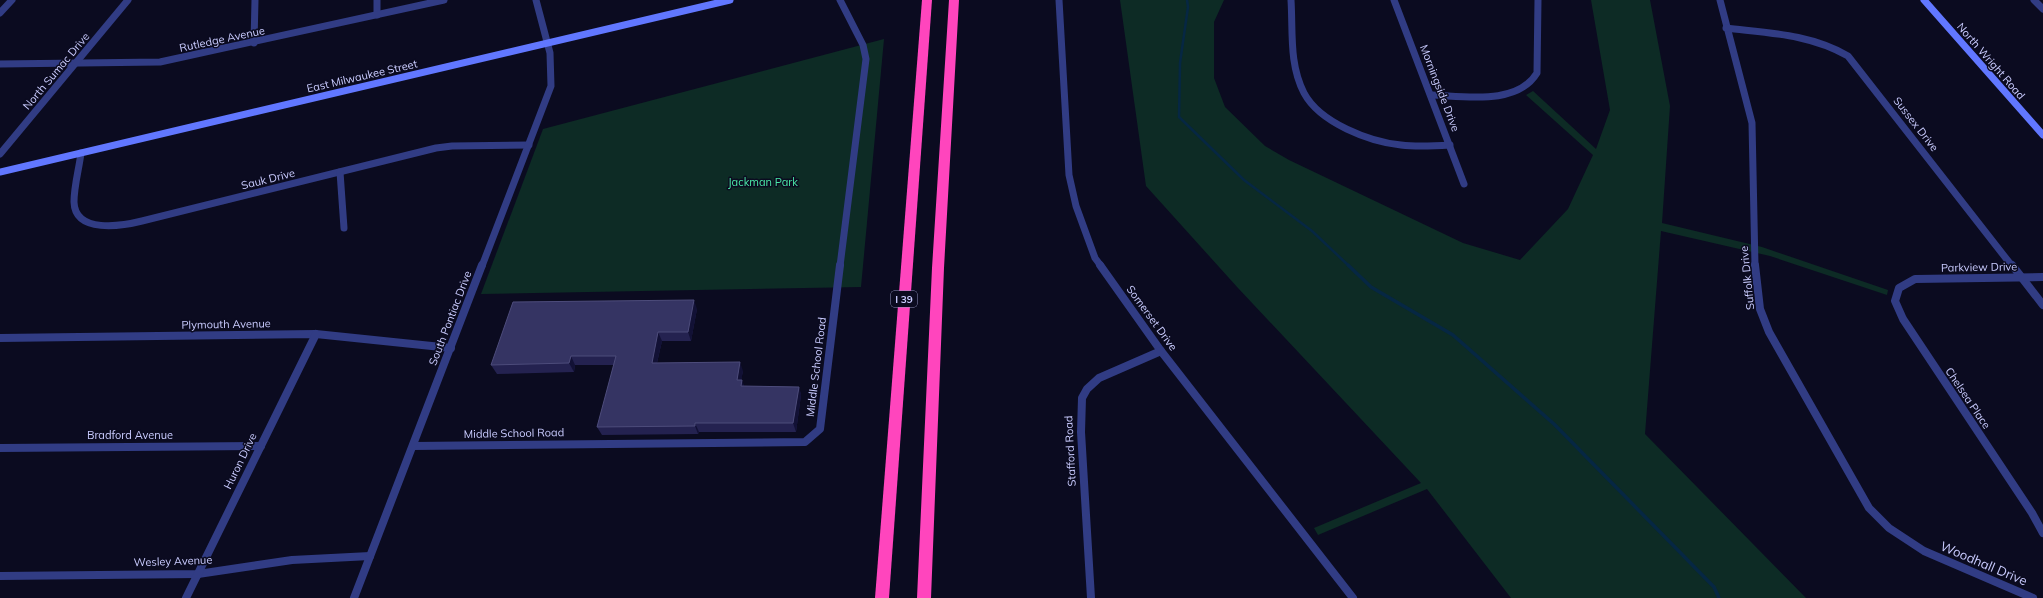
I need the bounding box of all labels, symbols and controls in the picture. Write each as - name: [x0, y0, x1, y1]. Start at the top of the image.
- street label: North Wright Road: [1954, 20, 2028, 102]
- street label: Rutledge Avenue: [178, 23, 266, 55]
- street label: North Sumac Drive: [20, 30, 92, 112]
- street label: Morningside Drive: [1417, 43, 1463, 133]
- street label: East Milwaukee Street: [305, 56, 419, 96]
- street label: Sussex Drive: [1890, 94, 1942, 154]
- street label: Sauk Drive: [240, 166, 296, 192]
- park label: Jackman Park: [728, 175, 798, 189]
- street label: Suffolk Drive: [1737, 245, 1757, 311]
- street label: Parkview Drive: [1941, 259, 2017, 275]
- street label: South Pontiac Drive: [426, 269, 475, 367]
- street label: Somerset Drive: [1124, 283, 1180, 353]
- road number: I 39: [891, 291, 917, 307]
- street label: Plymouth Avenue: [181, 316, 271, 332]
- street label: Middle School Road: [803, 316, 829, 418]
- street label: Chelsea Place: [1942, 365, 1994, 431]
- street label: Stafford Road: [1061, 415, 1079, 487]
- street label: Middle School Road: [464, 425, 564, 441]
- street label: Bradford Avenue: [87, 428, 173, 442]
- street label: Huron Drive: [220, 431, 260, 491]
- street label: Woodhall Drive: [1938, 538, 2030, 588]
- street label: Wesley Avenue: [133, 553, 213, 569]

